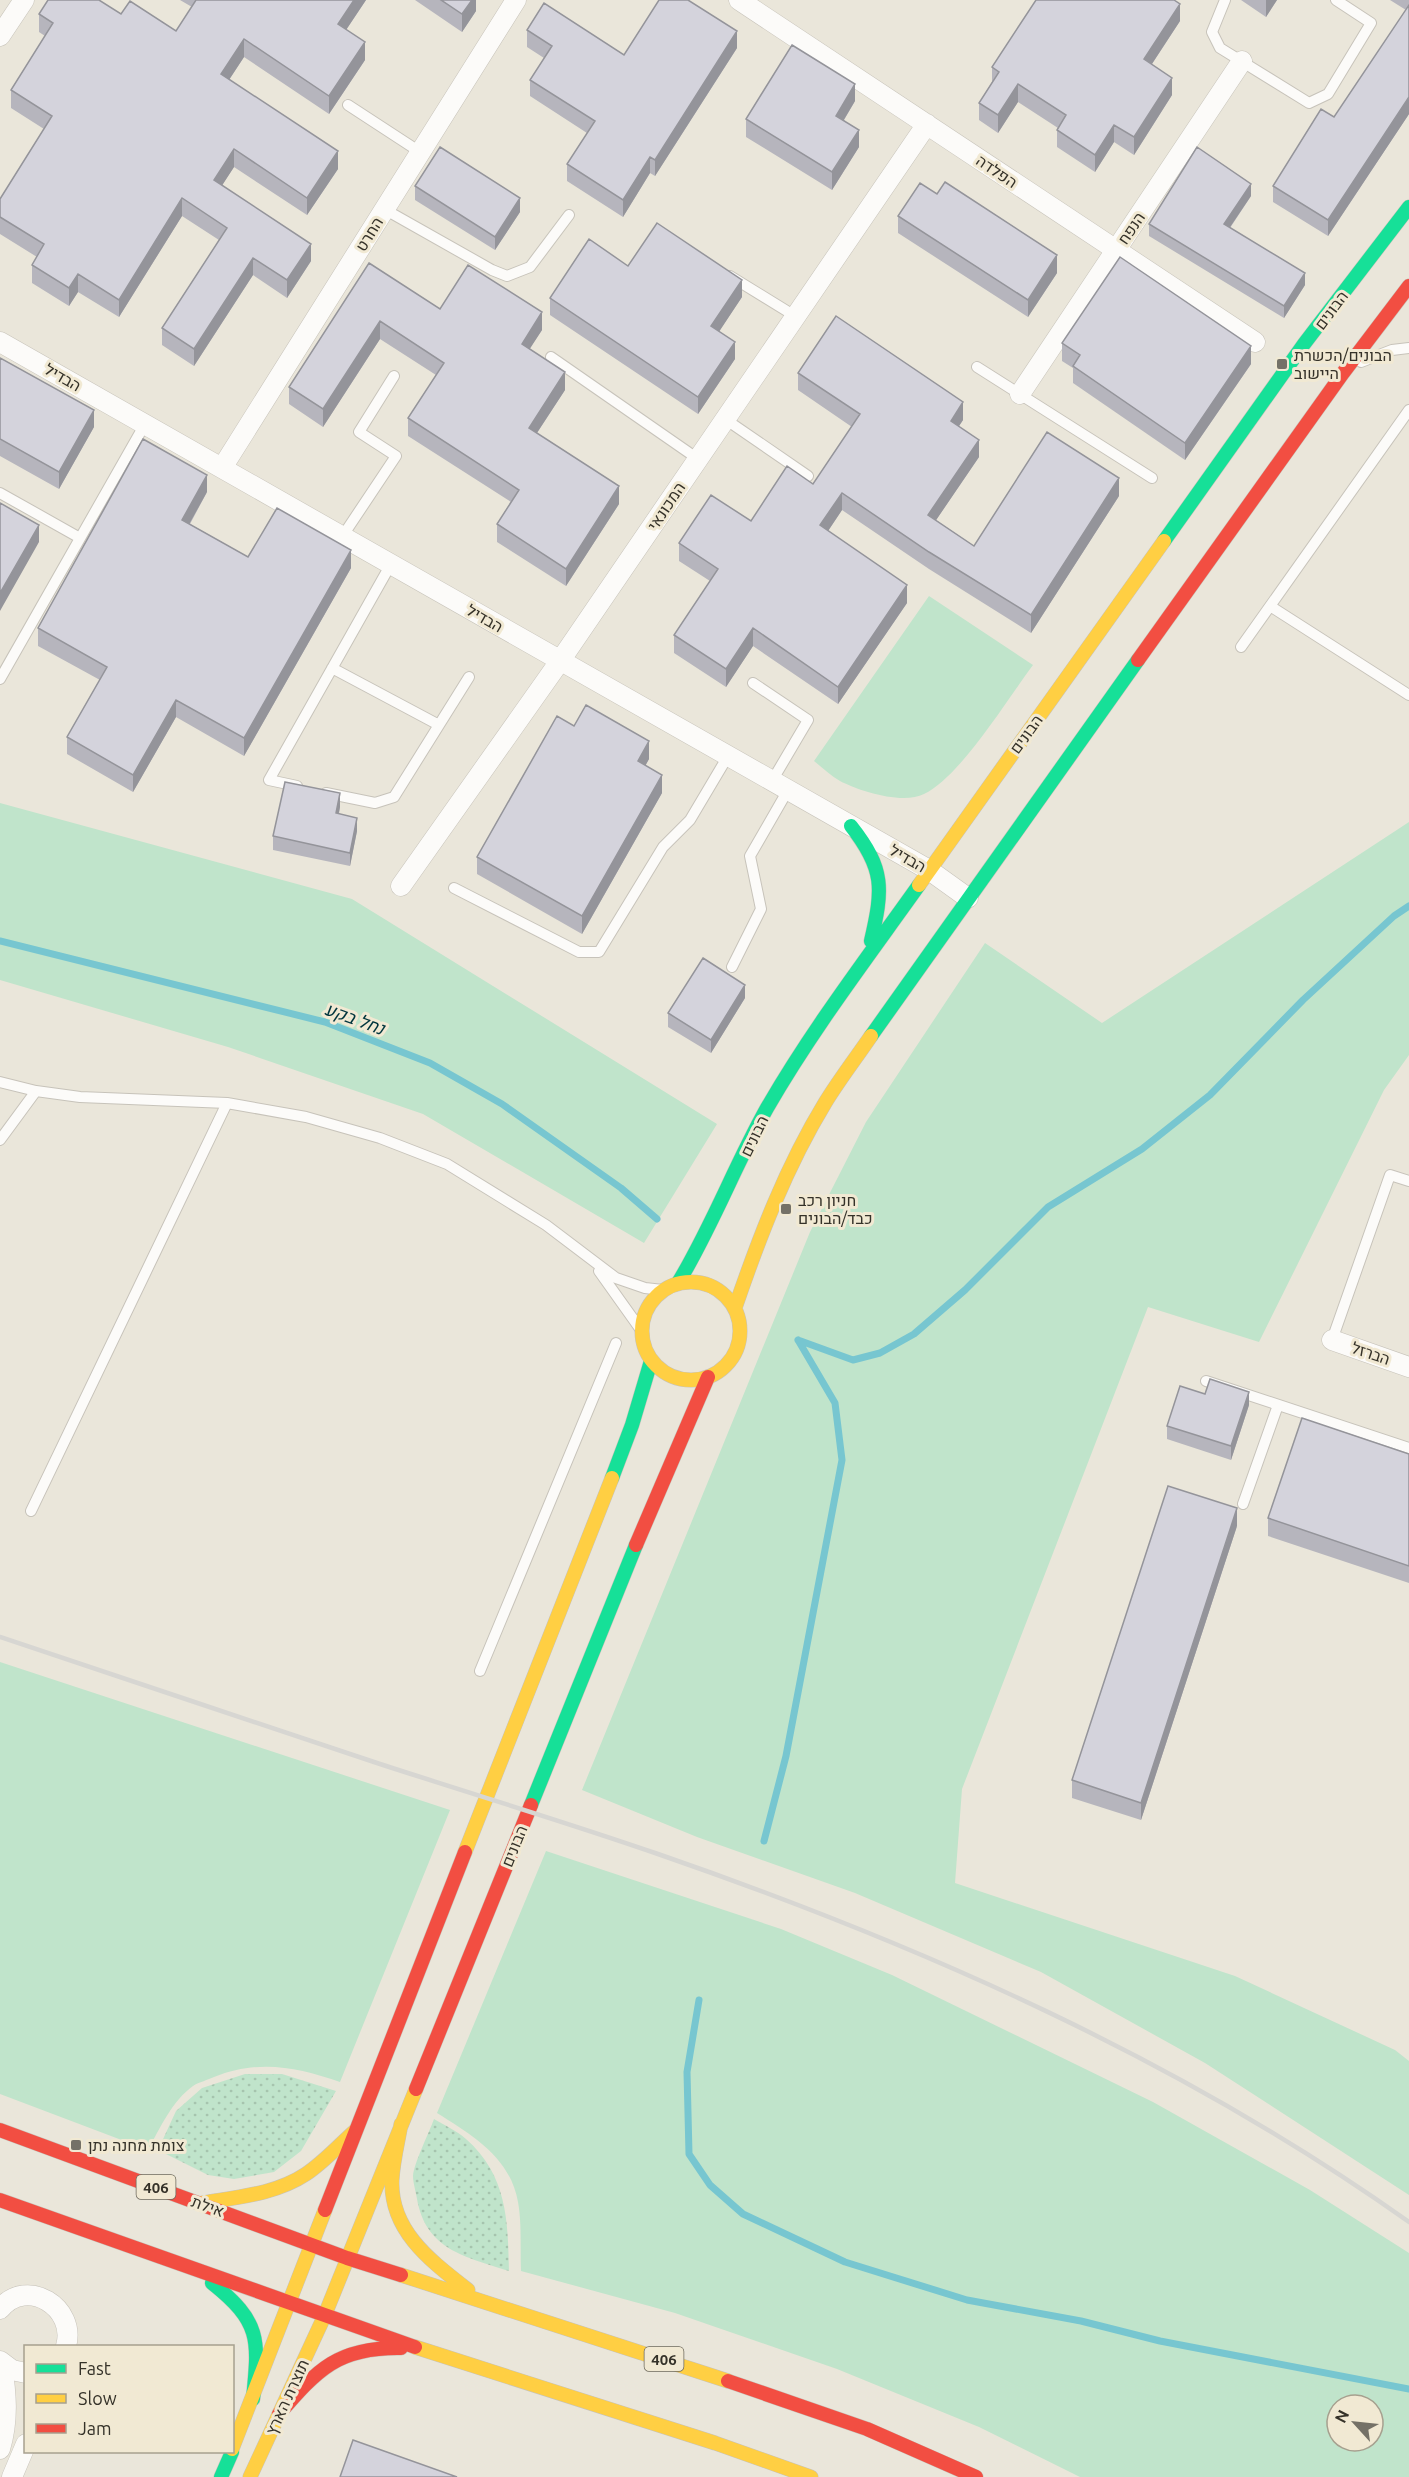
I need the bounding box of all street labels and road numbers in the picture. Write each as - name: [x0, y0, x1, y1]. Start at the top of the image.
- street label: הפלדה: [973, 151, 1021, 191]
- street label: הנפח: [1114, 208, 1148, 248]
- street label: החרט: [352, 214, 386, 254]
- street label: הבונים: [1311, 287, 1351, 333]
- street label: הבדיל: [42, 359, 84, 395]
- street label: המכונאי: [644, 479, 688, 533]
- street label: הבדיל: [464, 600, 506, 636]
- street label: הבונים: [1006, 711, 1046, 757]
- street label: הבדיל: [887, 840, 929, 876]
- street label: הבונים: [736, 1113, 772, 1159]
- street label: הברזל: [1349, 1338, 1393, 1368]
- street label: הבונים: [498, 1823, 530, 1869]
- road number: 406: [136, 2175, 176, 2199]
- street label: אילת: [189, 2192, 227, 2220]
- road number: 406: [644, 2347, 684, 2371]
- street label: תוצרת הארץ: [262, 2356, 312, 2438]

